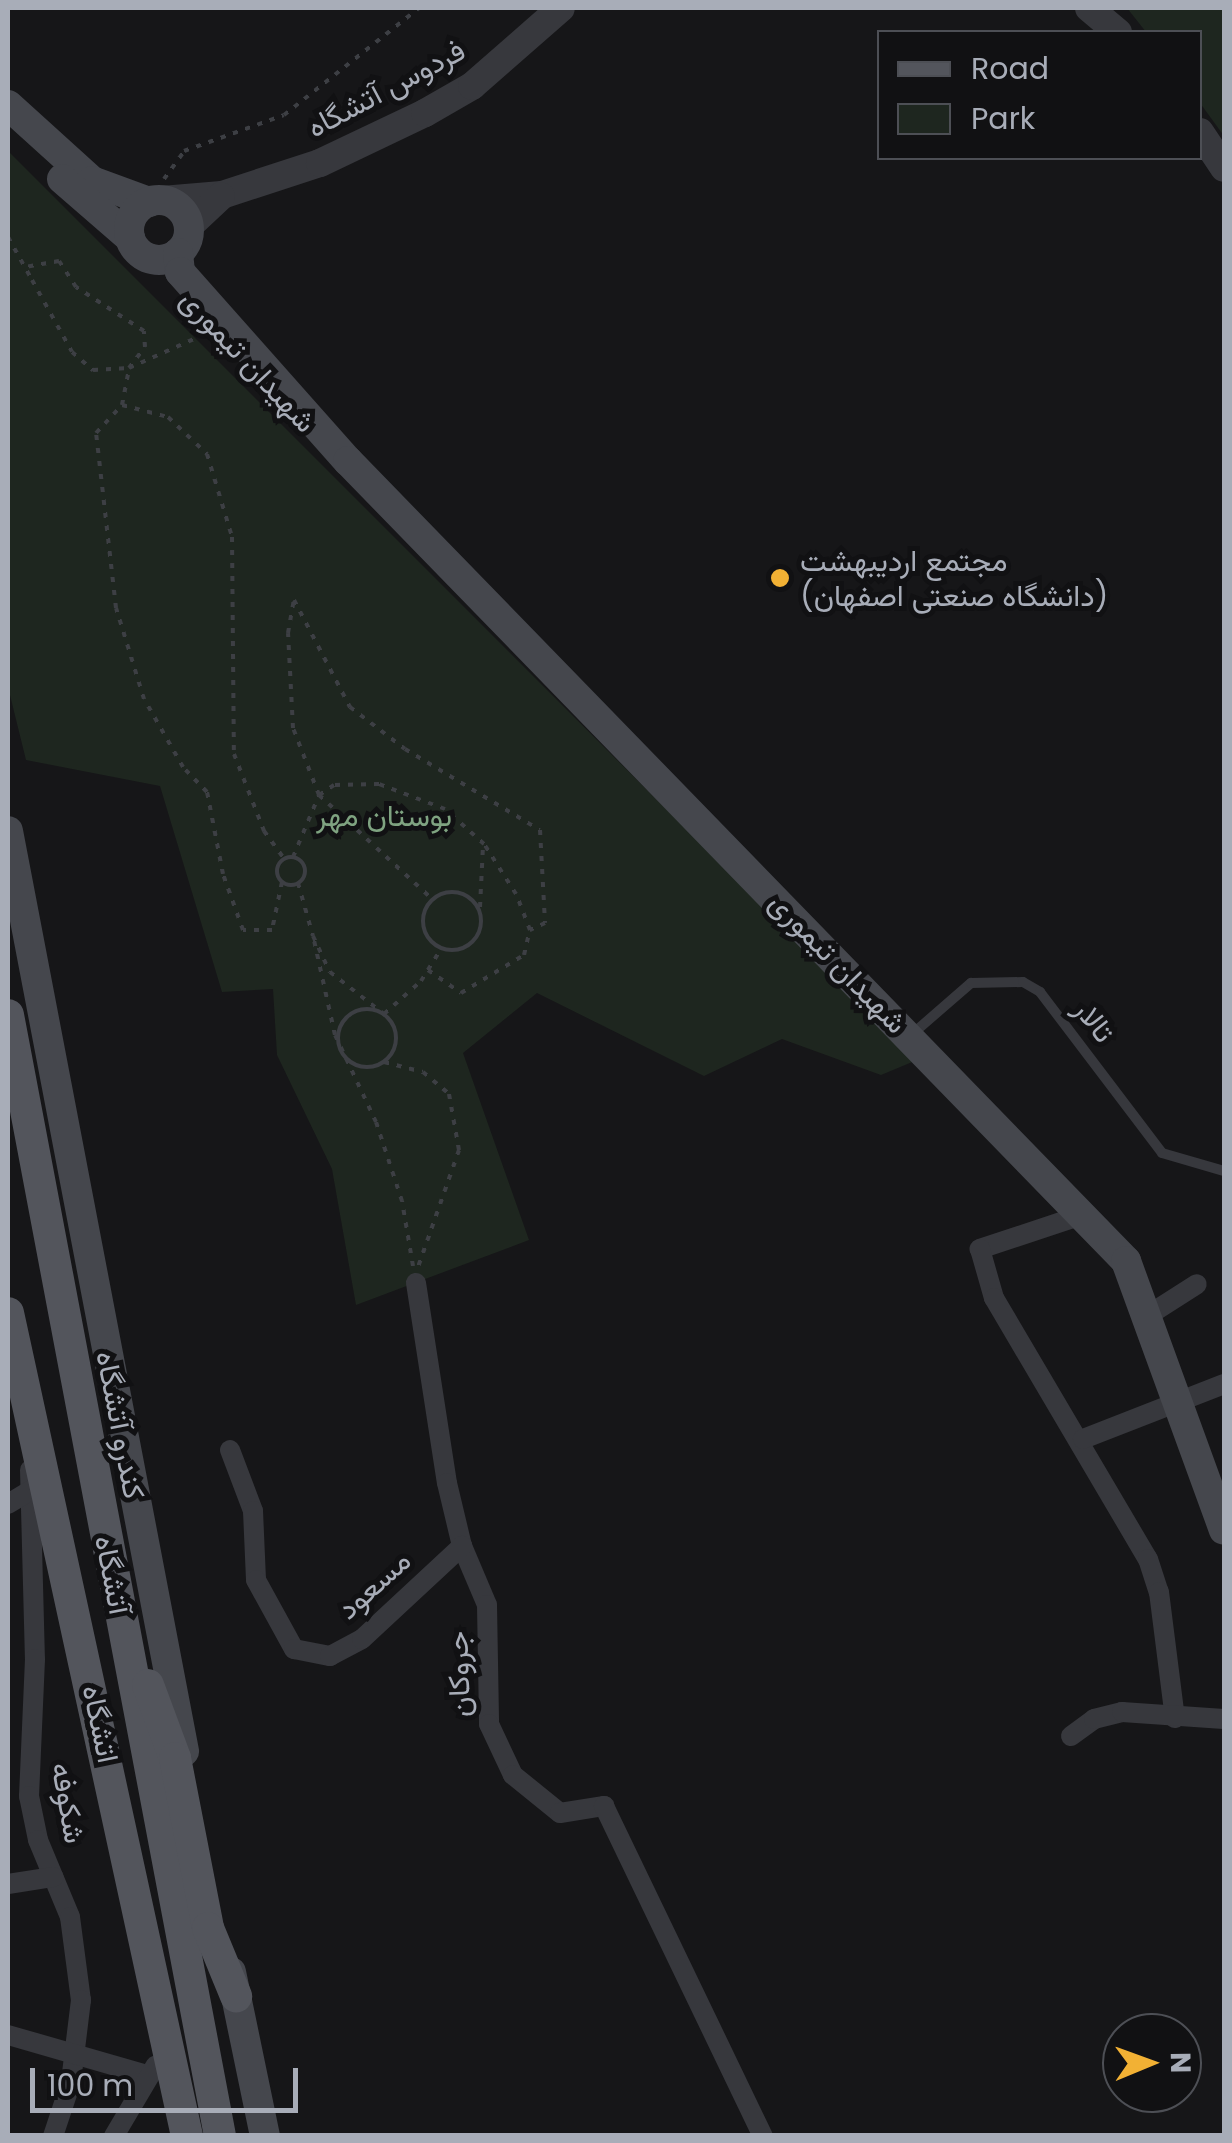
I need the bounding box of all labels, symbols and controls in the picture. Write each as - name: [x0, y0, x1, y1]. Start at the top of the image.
- legend: [877, 30, 1202, 160]
- street label: فردوس آتشگاه: [301, 32, 471, 146]
- text: Road: [971, 47, 1049, 90]
- text: Park: [971, 97, 1035, 140]
- street label: شهیدان تیموری: [173, 282, 323, 440]
- place label: مجتمع اردیبهشت (دانشگاه صنعتی اصفهان): [800, 543, 1108, 614]
- marker: مجتمع اردیبهشت (دانشگاه صنعتی اصفهان): [769, 567, 791, 589]
- park label: بوستان مهر: [316, 798, 452, 834]
- street label: شهیدان تیموری: [762, 885, 914, 1041]
- street label: تالار: [1066, 992, 1122, 1050]
- street label: کندرو آتشگاه: [88, 1348, 152, 1502]
- street label: آتشگاه: [87, 1533, 137, 1617]
- street label: مسعود: [330, 1543, 418, 1627]
- street label: جروکان: [440, 1630, 478, 1718]
- street label: اتشگاه: [74, 1682, 126, 1766]
- street label: شکوفه: [43, 1760, 93, 1846]
- north arrow: [1102, 2013, 1202, 2113]
- scale bar: [35, 2048, 302, 2110]
- text: N: [1161, 2052, 1200, 2073]
- text: 100 m: [47, 2064, 133, 2107]

